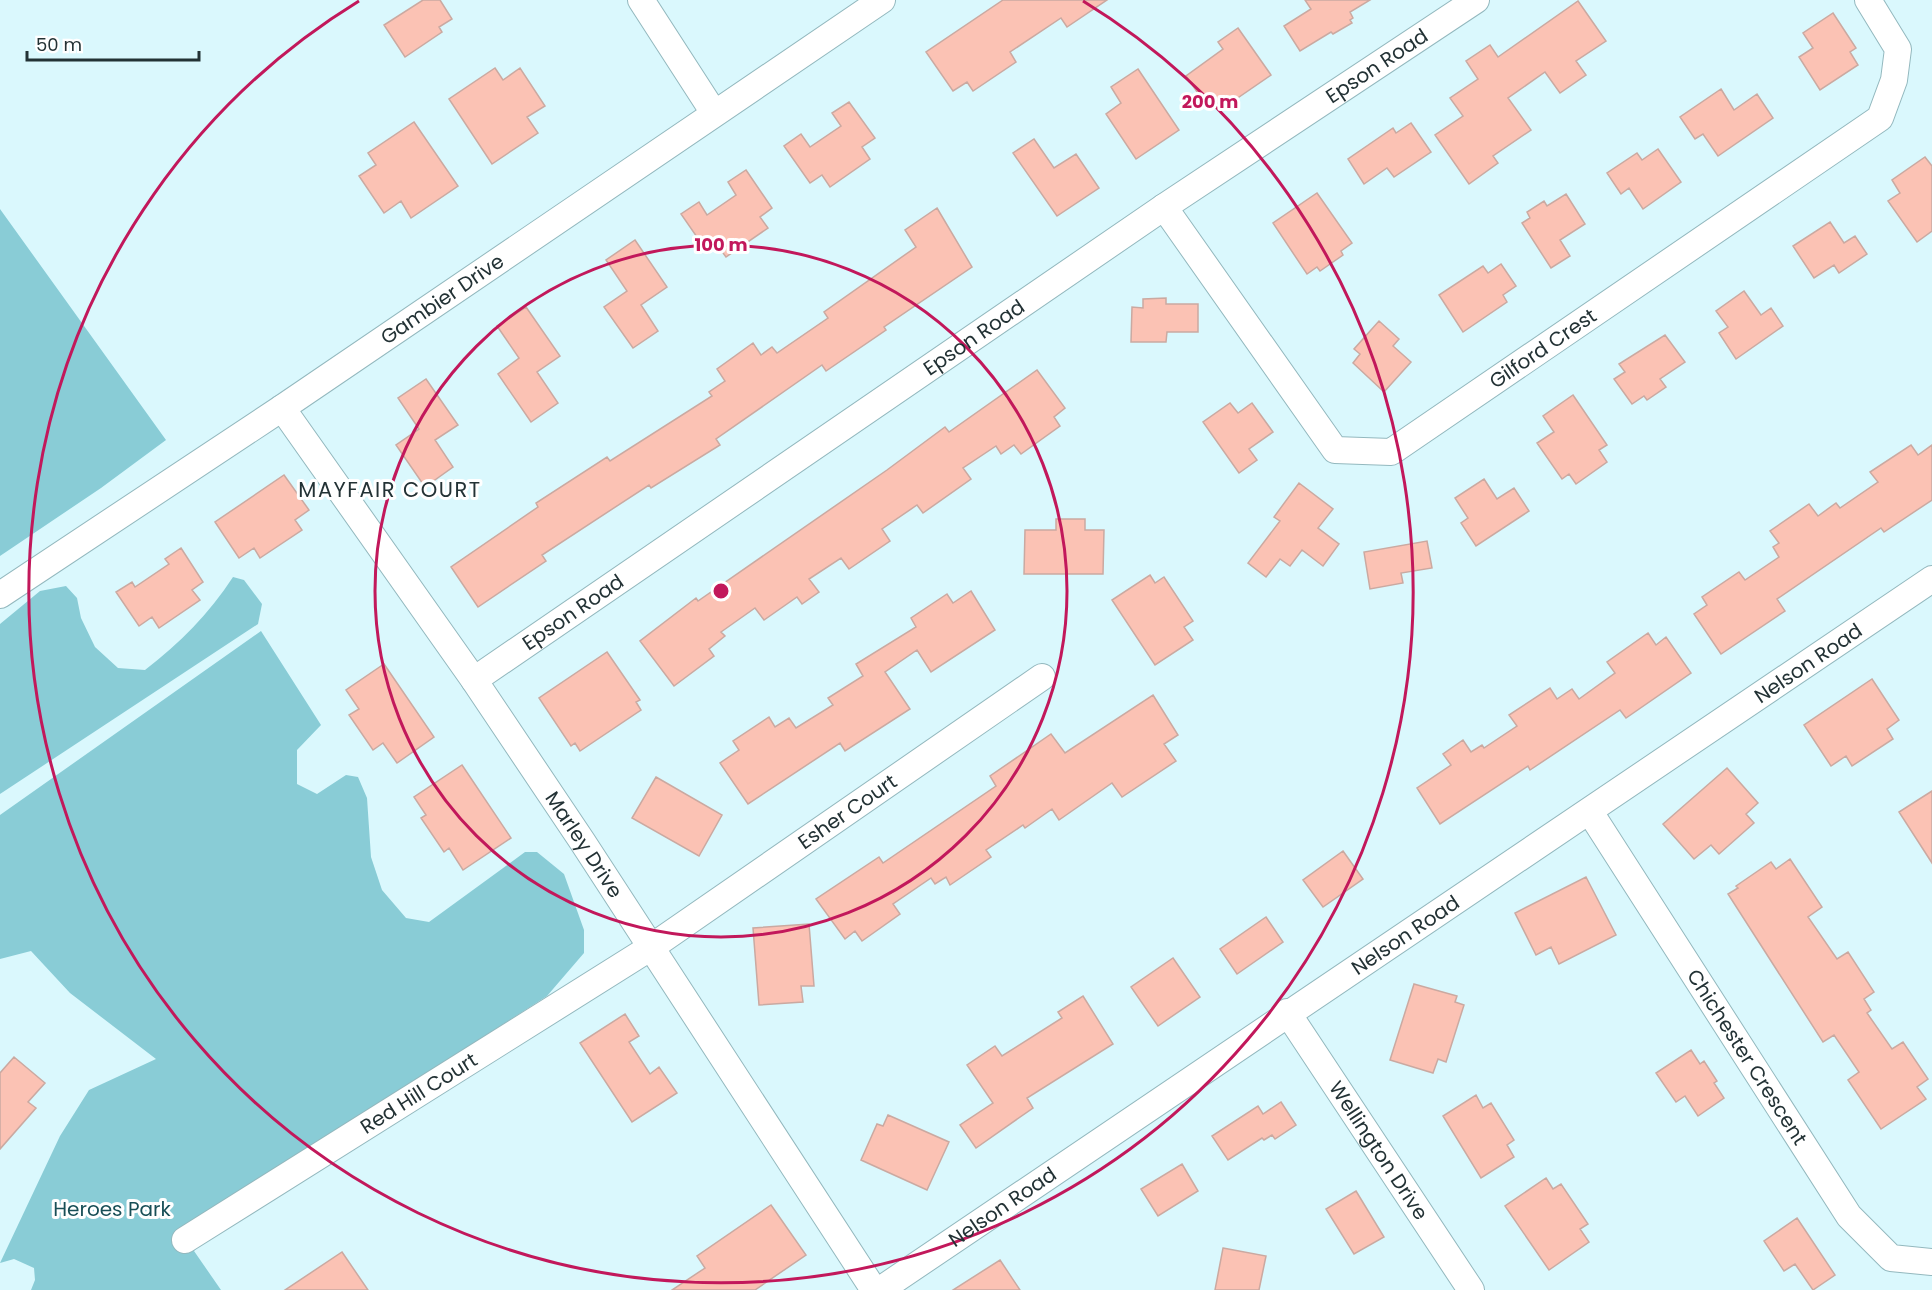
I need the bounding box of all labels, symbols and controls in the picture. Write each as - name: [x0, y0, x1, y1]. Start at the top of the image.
- street label: Epson Road: [1320, 22, 1433, 110]
- scale bar: [27, 24, 200, 62]
- text: 50 m: [36, 32, 82, 57]
- text: 200 m: [1182, 89, 1238, 114]
- text: 100 m: [694, 232, 748, 257]
- street label: Gambier Drive: [375, 247, 509, 351]
- street label: Epson Road: [918, 293, 1030, 382]
- street label: Gilford Crest: [1484, 302, 1602, 395]
- district label: MAYFAIR COURT: [298, 475, 482, 504]
- street label: Epson Road: [517, 567, 629, 657]
- centre of rings: [711, 581, 731, 601]
- street label: Nelson Road: [1749, 617, 1868, 710]
- street label: Esher Court: [792, 767, 902, 856]
- street label: Marley Drive: [539, 786, 629, 903]
- street label: Nelson Road: [1346, 889, 1465, 982]
- street label: Chichester Crescent: [1680, 964, 1814, 1150]
- street label: Red Hill Court: [355, 1046, 483, 1140]
- street label: Wellington Drive: [1322, 1075, 1435, 1225]
- street label: Nelson Road: [943, 1160, 1062, 1253]
- park label: Heroes Park: [53, 1195, 171, 1223]

